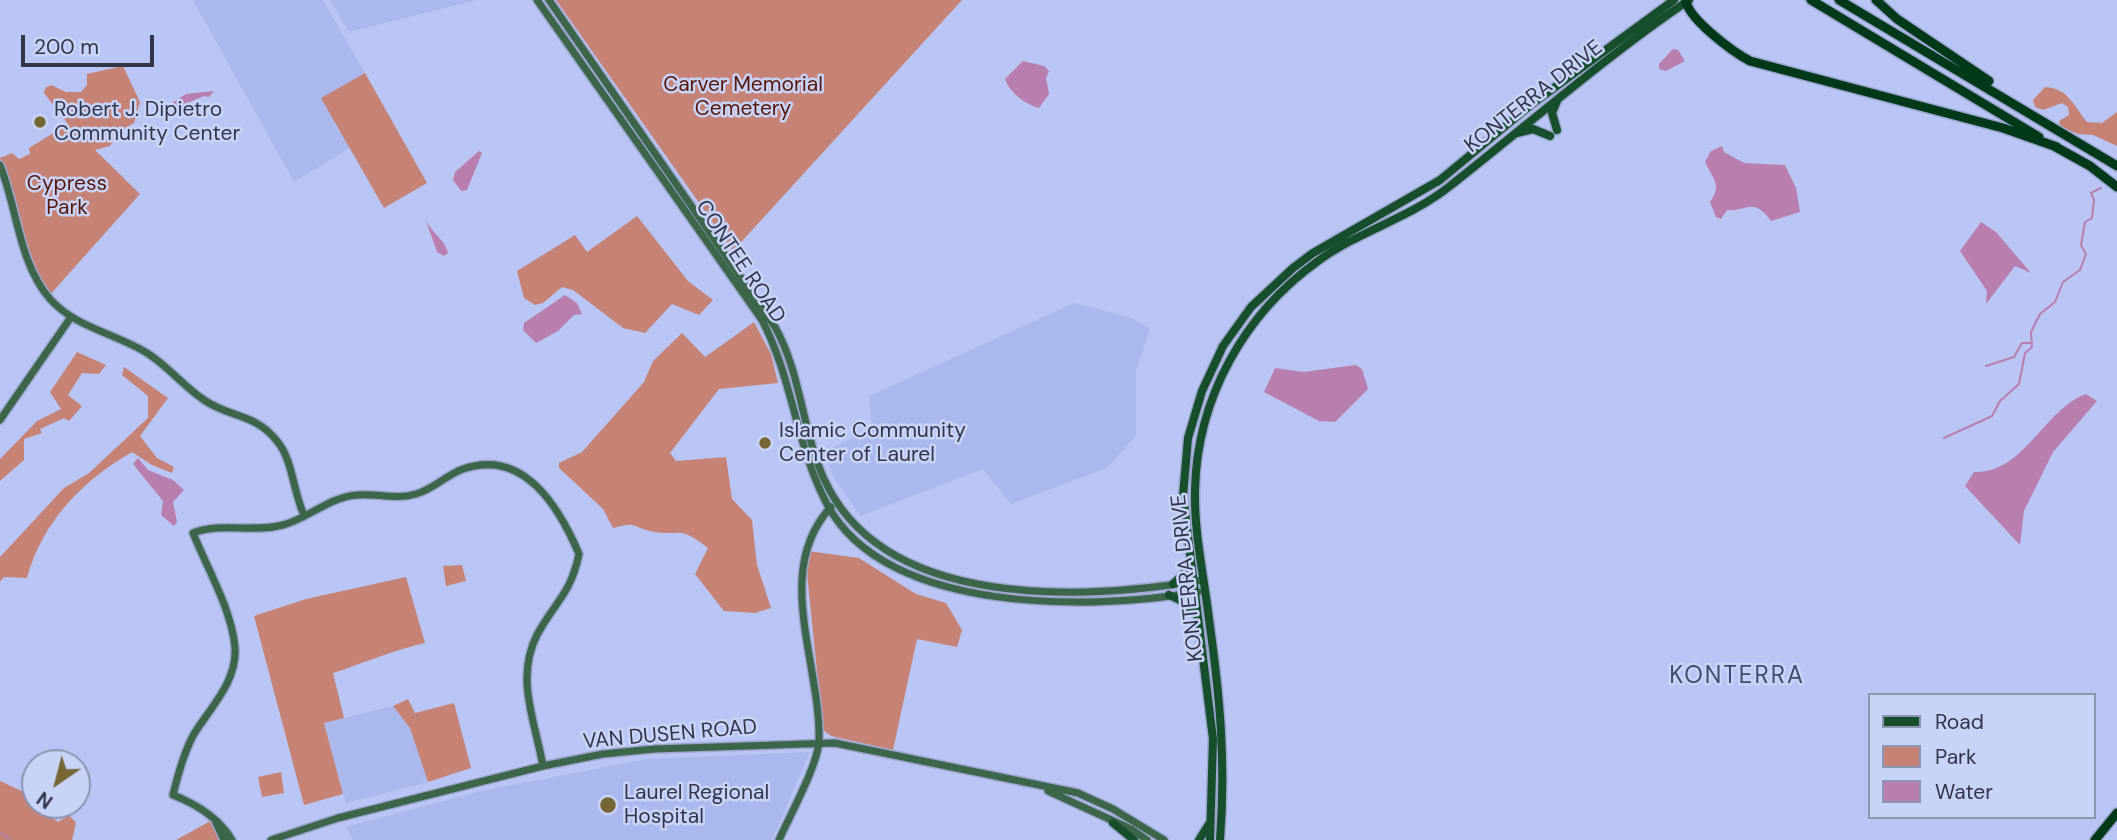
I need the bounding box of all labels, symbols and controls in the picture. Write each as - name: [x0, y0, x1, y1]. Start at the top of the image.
- scale bar: [24, 21, 158, 65]
- text: 200 m: [34, 33, 99, 61]
- street label: KONTERRA DRIVE: [1460, 35, 1608, 159]
- park label: Carver Memorial Cemetery: [663, 72, 823, 122]
- place label: Robert J. Dipietro Community Center: [54, 97, 240, 147]
- marker: Robert J. Dipietro Community Center: [32, 114, 48, 130]
- park label: Cypress Park: [27, 171, 107, 221]
- street label: CONTEE ROAD: [690, 196, 790, 328]
- place label: Islamic Community Center of Laurel: [779, 418, 966, 468]
- marker: Islamic Community Center of Laurel: [757, 435, 773, 451]
- street label: KONTERRA DRIVE: [1167, 493, 1209, 663]
- district label: KONTERRA: [1670, 663, 1804, 691]
- legend: [1868, 693, 2096, 819]
- text: Road: [1935, 708, 1984, 736]
- street label: VAN DUSEN ROAD: [582, 715, 758, 755]
- text: Park: [1935, 743, 1976, 771]
- north arrow: [21, 749, 91, 819]
- text: Water: [1935, 778, 1993, 806]
- place label: Laurel Regional Hospital: [624, 780, 769, 830]
- text: N: [32, 786, 58, 814]
- marker: Laurel Regional Hospital: [598, 795, 618, 815]

